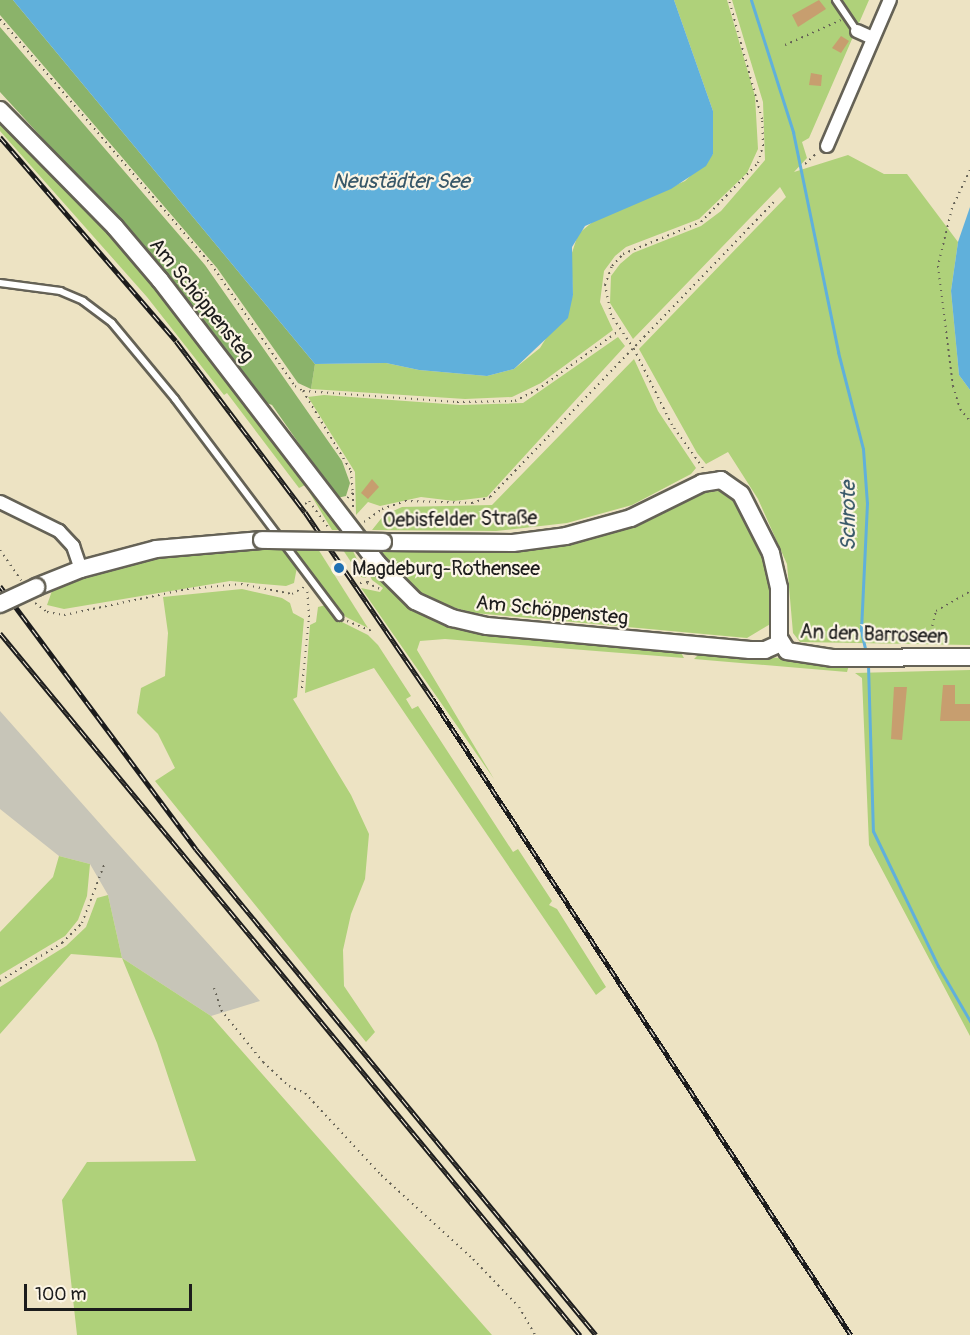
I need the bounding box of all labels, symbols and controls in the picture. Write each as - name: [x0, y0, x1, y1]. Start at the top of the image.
- water label: Neustädter See: [332, 169, 470, 195]
- street label: Am Schöppensteg: [145, 233, 259, 367]
- water label: Schrote: [836, 481, 862, 551]
- street label: Oebisfelder Straße: [382, 506, 538, 532]
- place label: Magdeburg-Rothensee: [352, 556, 540, 580]
- marker: Magdeburg-Rothensee: [330, 559, 348, 577]
- street label: Am Schöppensteg: [475, 590, 629, 630]
- street label: An den Barroseen: [799, 619, 949, 649]
- scale bar: [27, 1272, 195, 1310]
- text: 100 m: [35, 1283, 87, 1306]

